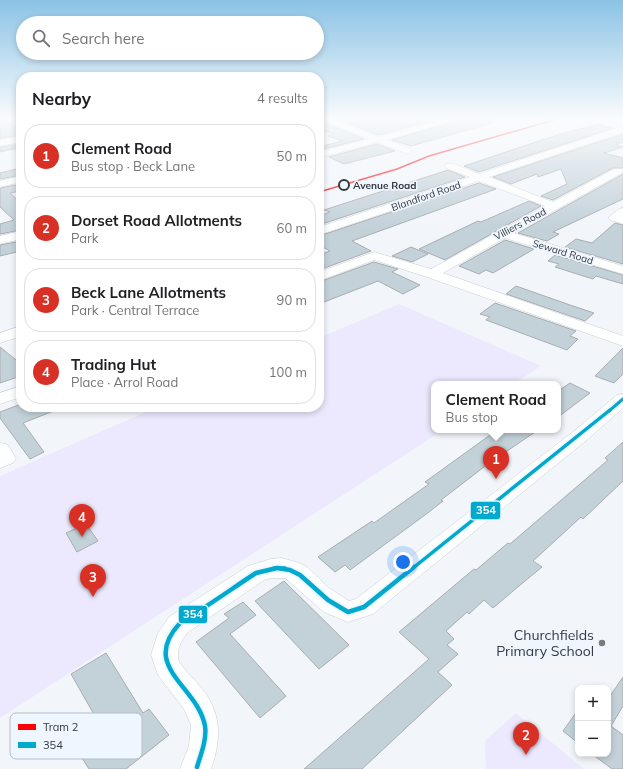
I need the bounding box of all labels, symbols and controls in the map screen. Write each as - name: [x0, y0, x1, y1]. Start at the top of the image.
- search box: [16, 16, 324, 60]
- icon: search: [30, 27, 52, 49]
- text: Search here: [62, 29, 144, 48]
- text: Nearby: [32, 88, 91, 109]
- text: 4 results: [257, 90, 308, 106]
- text: Clement Road: [71, 139, 172, 158]
- text: 1: [42, 148, 50, 164]
- text: 50 m: [277, 148, 307, 164]
- text: Bus stop · Beck Lane: [71, 158, 195, 174]
- street label: Blandford Road: [390, 178, 462, 214]
- marker: Avenue Road: [338, 179, 350, 191]
- place label: Avenue Road: [353, 179, 416, 192]
- street label: Villiers Road: [492, 205, 548, 243]
- text: Dorset Road Allotments: [71, 211, 242, 230]
- text: 2: [42, 220, 50, 236]
- text: 60 m: [277, 220, 307, 236]
- text: Park: [71, 230, 98, 246]
- street label: Seward Road: [531, 237, 595, 267]
- text: Beck Lane Allotments: [71, 283, 226, 302]
- text: 3: [42, 292, 50, 308]
- text: 90 m: [277, 292, 307, 308]
- text: Park · Central Terrace: [71, 302, 199, 318]
- text: Trading Hut: [71, 355, 156, 374]
- text: 4: [42, 364, 50, 380]
- text: 100 m: [269, 364, 307, 380]
- text: Place · Arrol Road: [71, 374, 178, 390]
- popup: [431, 381, 561, 433]
- text: Clement Road: [446, 390, 546, 409]
- text: Bus stop: [446, 409, 498, 425]
- pin: 1: [483, 446, 509, 479]
- line badge: 354: [470, 501, 501, 520]
- text: 354: [476, 503, 496, 517]
- pin: 4: [69, 504, 95, 537]
- your location: [393, 552, 413, 572]
- pin: 3: [80, 564, 106, 597]
- line badge: 354: [178, 605, 208, 624]
- text: 354: [183, 607, 203, 621]
- place label: Churchfields Primary School: [496, 626, 594, 660]
- marker: Churchfields Primary School: [597, 638, 607, 648]
- map controls: [575, 685, 611, 757]
- button: +: [575, 685, 611, 721]
- legend: [10, 713, 142, 759]
- text: Tram 2: [43, 720, 79, 734]
- button: −: [575, 721, 611, 757]
- pin: 2: [513, 722, 539, 755]
- text: 354: [43, 738, 63, 752]

